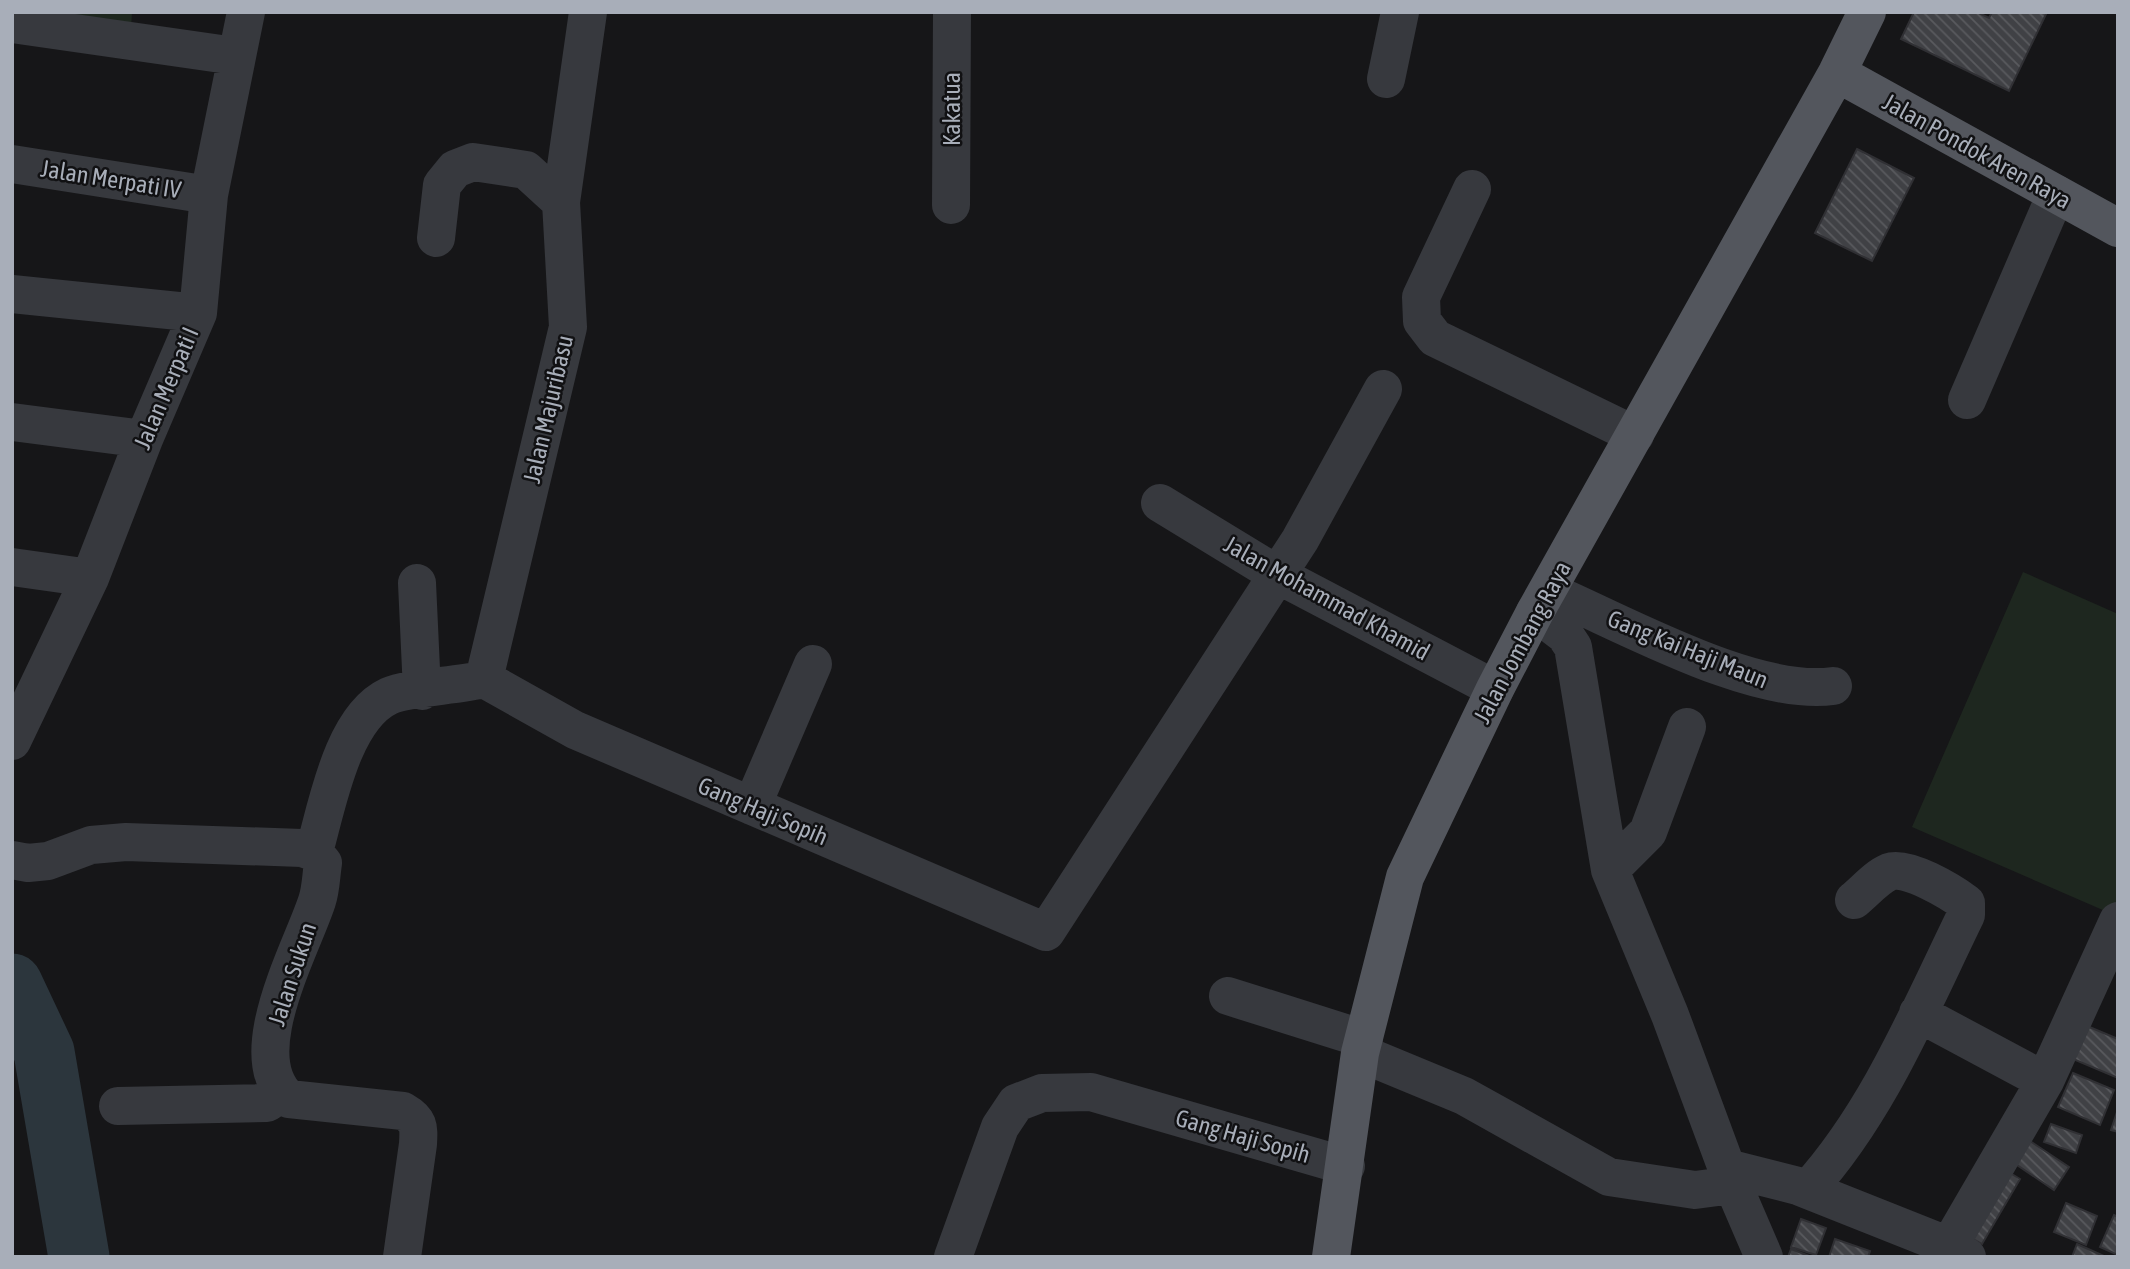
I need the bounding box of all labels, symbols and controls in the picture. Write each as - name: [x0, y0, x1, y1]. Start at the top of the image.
- street label: Kakatua: [938, 72, 965, 146]
- street label: Jalan Pondok Aren Raya: [1878, 88, 2076, 214]
- street label: Jalan Merpati IV: [39, 155, 183, 203]
- street label: Jalan Merpati I: [128, 323, 204, 453]
- street label: Jalan Majuribasu: [518, 332, 578, 486]
- street label: Jalan Mohammad Khamid: [1220, 530, 1434, 666]
- street label: Jalan Jombang Raya: [1468, 557, 1576, 727]
- street label: Gang Kai Haji Maun: [1604, 605, 1772, 693]
- street label: Gang Haji Sopih: [694, 772, 832, 850]
- street label: Jalan Sukun: [263, 919, 321, 1029]
- street label: Gang Haji Sopih: [1173, 1104, 1313, 1168]

